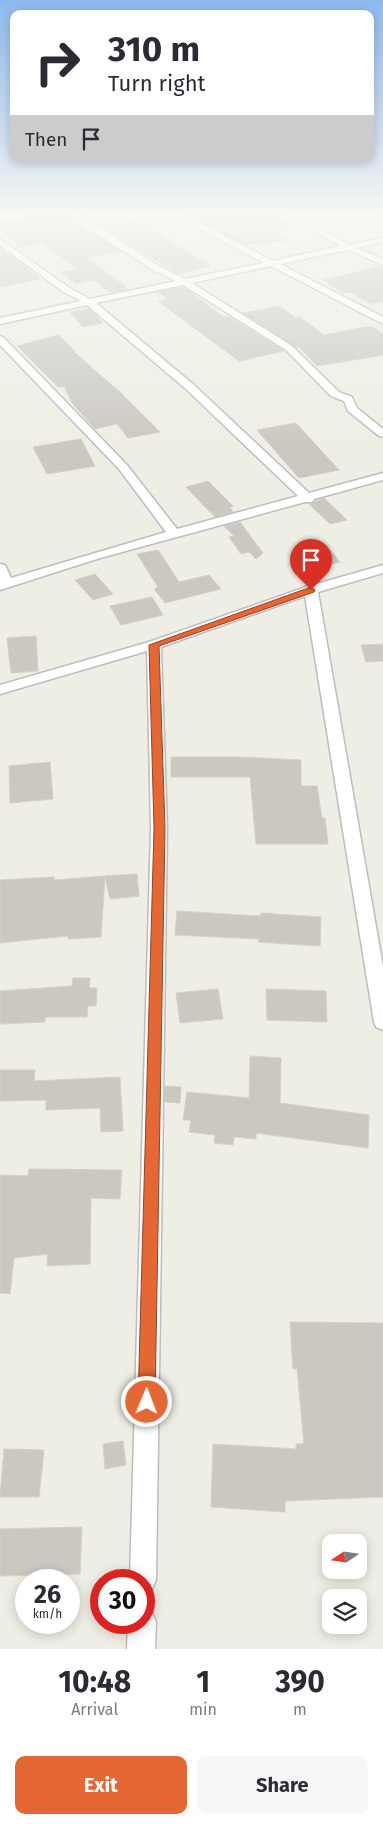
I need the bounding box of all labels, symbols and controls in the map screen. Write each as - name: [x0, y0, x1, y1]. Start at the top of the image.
- text: 310 m: [108, 28, 200, 70]
- icon: right: [25, 30, 90, 95]
- text: Turn right: [108, 70, 205, 97]
- icon: arrive: [77, 125, 105, 153]
- text: Then: [25, 128, 67, 151]
- pin: [290, 539, 332, 590]
- icon: arrive: [297, 546, 325, 574]
- position arrow: [120, 1375, 172, 1427]
- north arrow: [322, 1534, 368, 1579]
- map controls: [322, 1534, 367, 1634]
- speed limit sign: 30: [90, 1569, 155, 1634]
- text: 26: [34, 1580, 61, 1610]
- button: layers: [322, 1589, 367, 1634]
- text: km/h: [33, 1607, 62, 1621]
- text: 10:48: [58, 1664, 131, 1700]
- text: 1: [196, 1664, 210, 1700]
- text: 390: [275, 1664, 325, 1700]
- text: Arrival: [71, 1700, 118, 1719]
- text: min: [189, 1700, 217, 1719]
- text: m: [293, 1700, 307, 1719]
- button: Exit: [15, 1756, 187, 1814]
- button: Share: [197, 1756, 368, 1814]

